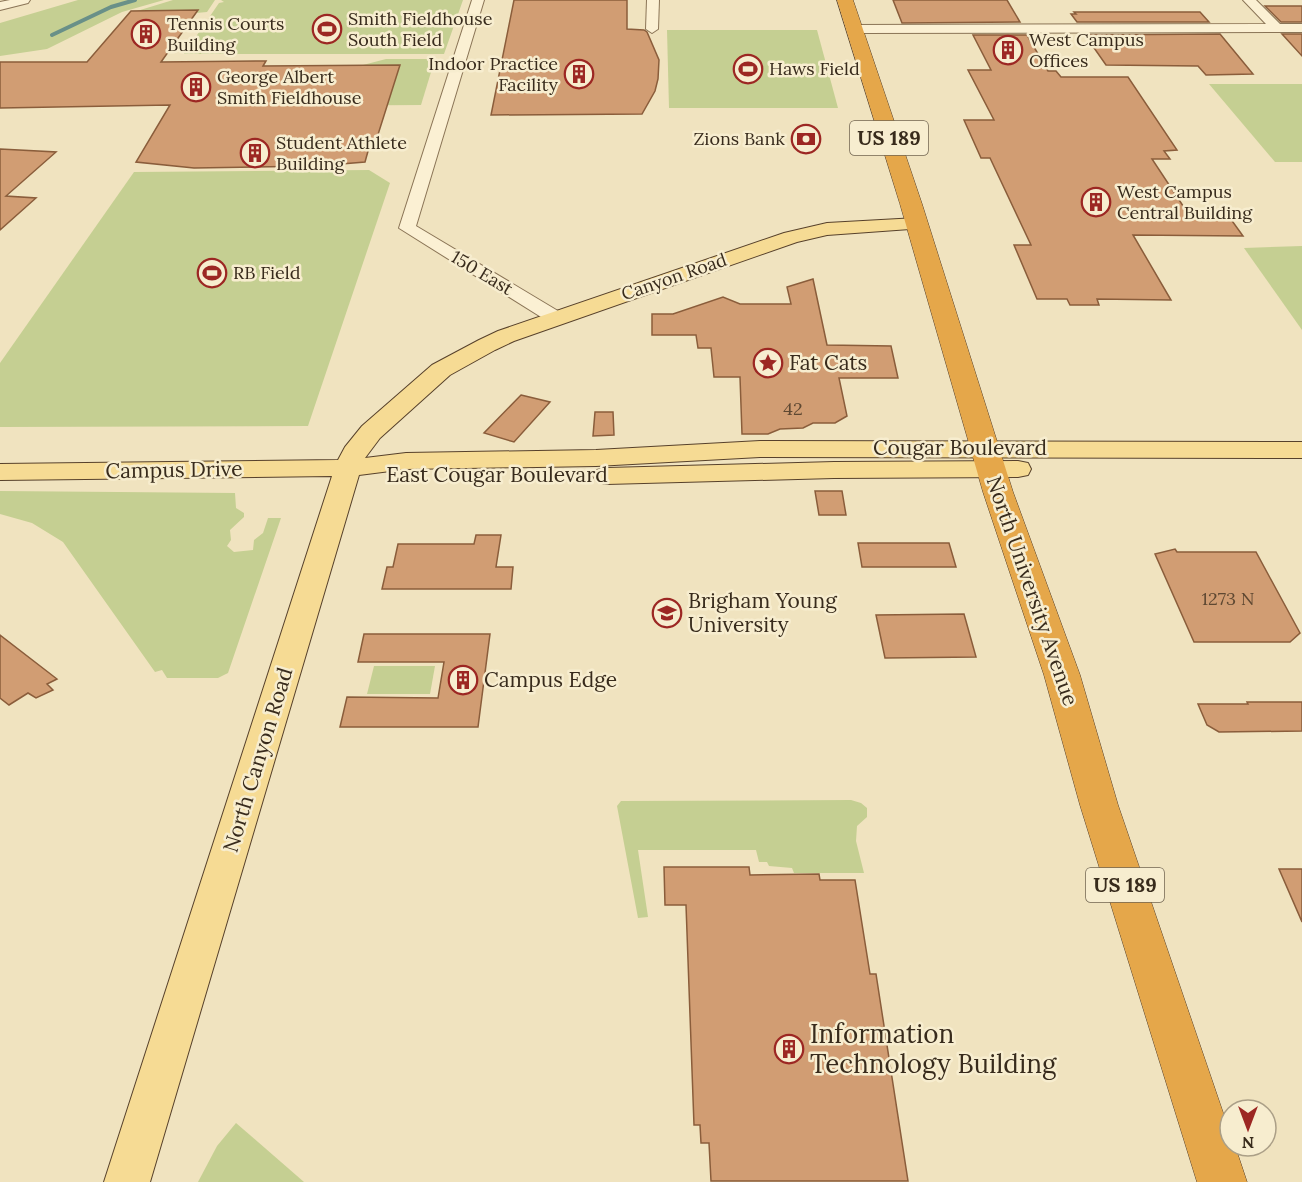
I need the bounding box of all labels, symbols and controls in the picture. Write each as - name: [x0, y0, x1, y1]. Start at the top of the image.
- place label: Smith Fieldhouse South Field: [348, 7, 493, 51]
- place label: Tennis Courts Building: [167, 12, 284, 56]
- sports icon: Smith Fieldhouse South Field: [311, 13, 343, 45]
- building icon: Tennis Courts Building: [130, 18, 162, 50]
- place label: West Campus Offices: [1029, 28, 1144, 72]
- building icon: West Campus Offices: [992, 34, 1024, 66]
- place label: Indoor Practice Facility: [428, 52, 558, 96]
- sports icon: Haws Field: [732, 53, 764, 85]
- place label: Haws Field: [769, 57, 860, 80]
- building icon: Indoor Practice Facility: [563, 58, 595, 90]
- place label: George Albert Smith Fieldhouse: [217, 65, 362, 109]
- building icon: George Albert Smith Fieldhouse: [180, 71, 212, 103]
- road number: US 189: [850, 121, 928, 155]
- bank icon: Zions Bank: [790, 123, 822, 155]
- place label: Zions Bank: [693, 127, 785, 150]
- place label: Student Athlete Building: [276, 131, 407, 175]
- building icon: Student Athlete Building: [239, 137, 271, 169]
- place label: West Campus Central Building: [1117, 180, 1253, 224]
- building icon: West Campus Central Building: [1080, 186, 1112, 218]
- street label: 150 East: [447, 245, 517, 300]
- street label: Canyon Road: [618, 248, 730, 305]
- sports icon: RB Field: [196, 257, 228, 289]
- place label: RB Field: [233, 261, 301, 284]
- place icon: Fat Cats: [752, 347, 784, 379]
- place label: Fat Cats: [789, 349, 867, 376]
- house number: 42: [783, 397, 803, 420]
- street label: Cougar Boulevard: [873, 434, 1047, 461]
- street label: Campus Drive: [105, 455, 243, 484]
- street label: East Cougar Boulevard: [386, 461, 608, 488]
- street label: North University Avenue: [980, 473, 1084, 709]
- place label: Brigham Young University: [688, 587, 837, 638]
- house number: 1273 N: [1202, 587, 1255, 610]
- school or university icon: Brigham Young University: [651, 597, 683, 629]
- street label: North Canyon Road: [217, 664, 298, 856]
- building icon: Campus Edge: [447, 664, 479, 696]
- place label: Campus Edge: [484, 666, 617, 693]
- road number: US 189: [1086, 868, 1164, 902]
- place label: Information Technology Building: [810, 1017, 1057, 1080]
- building icon: Information Technology Building: [773, 1033, 805, 1065]
- north arrow: [1218, 1098, 1278, 1158]
- text: N: [1242, 1133, 1254, 1153]

